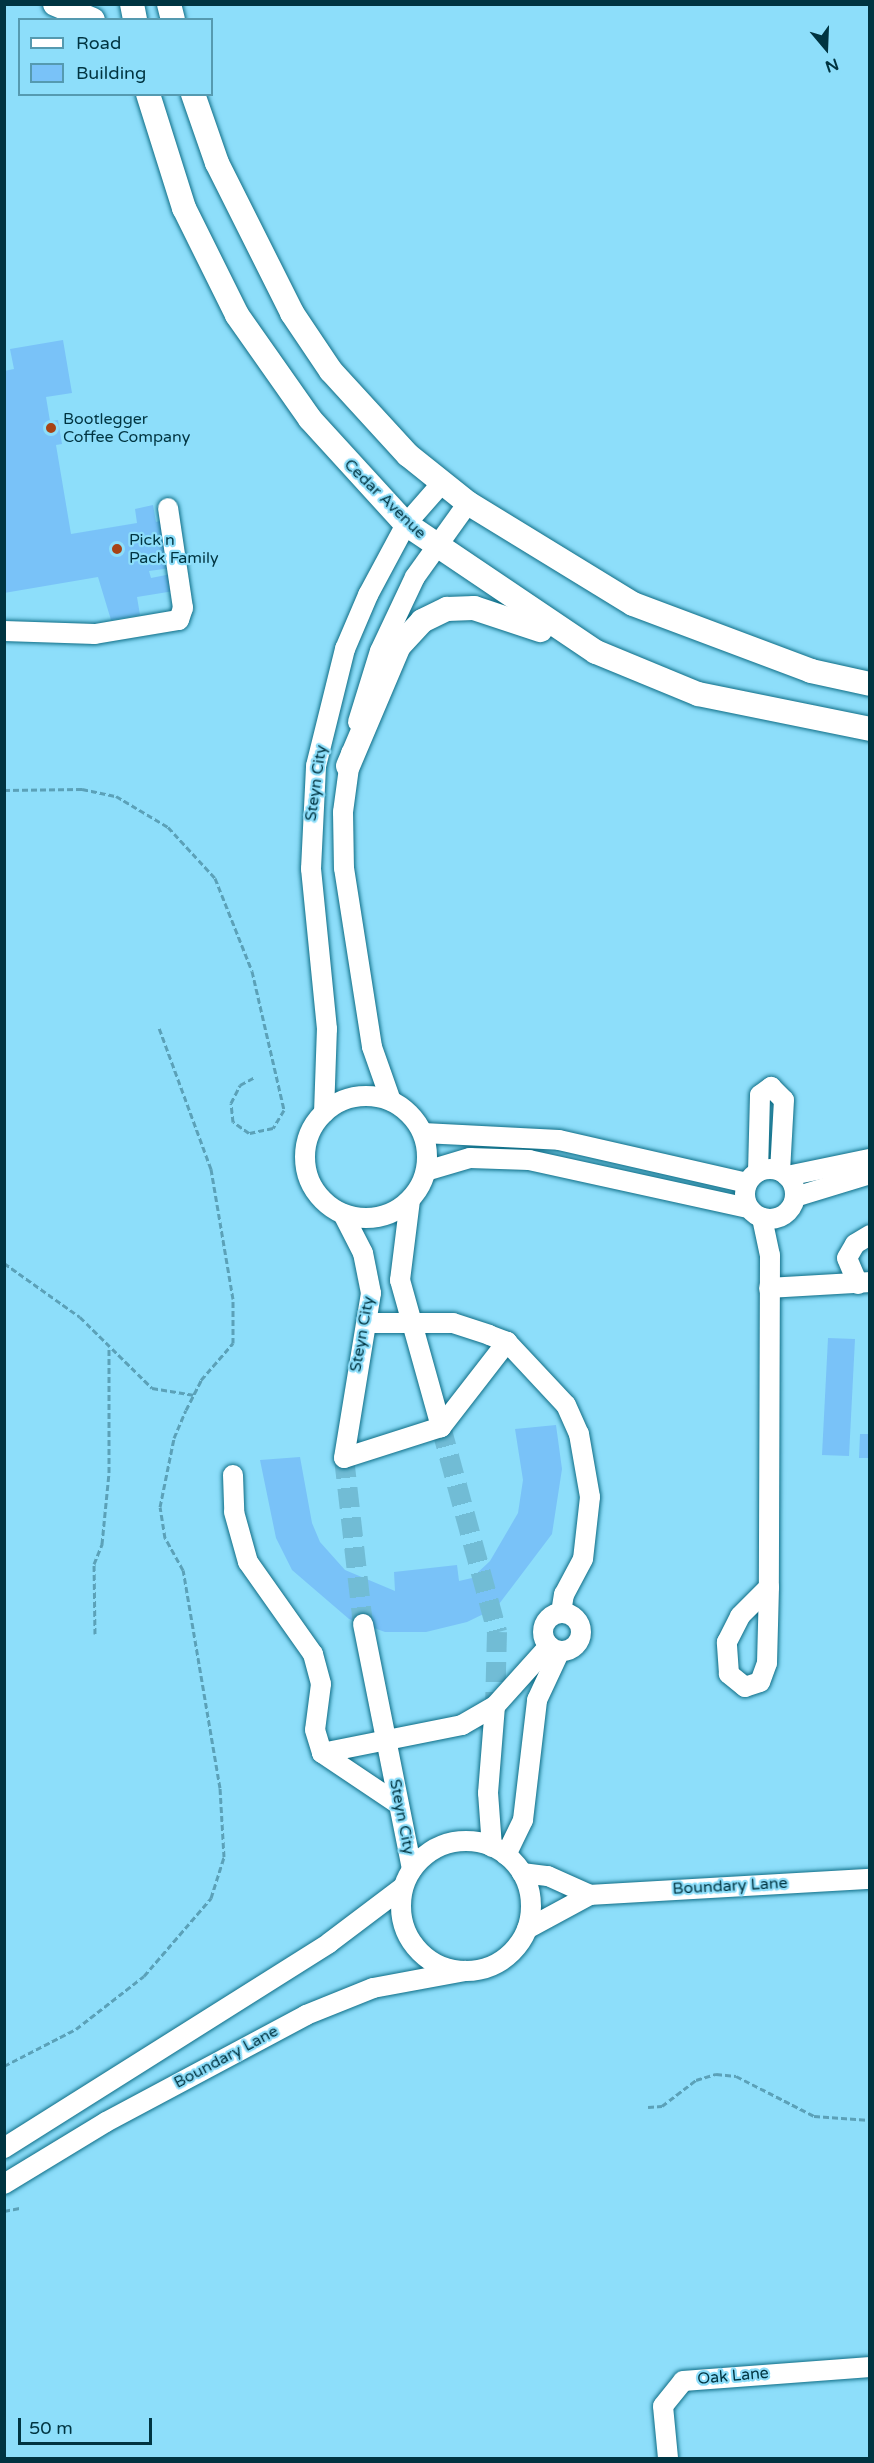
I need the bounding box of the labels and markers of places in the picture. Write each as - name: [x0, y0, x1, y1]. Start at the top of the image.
- place label: Bootlegger Coffee Company: [63, 409, 190, 447]
- marker: Bootlegger Coffee Company: [44, 421, 58, 435]
- place label: Pick n Pack Family: [129, 530, 218, 568]
- marker: Pick n Pack Family: [110, 542, 124, 556]

